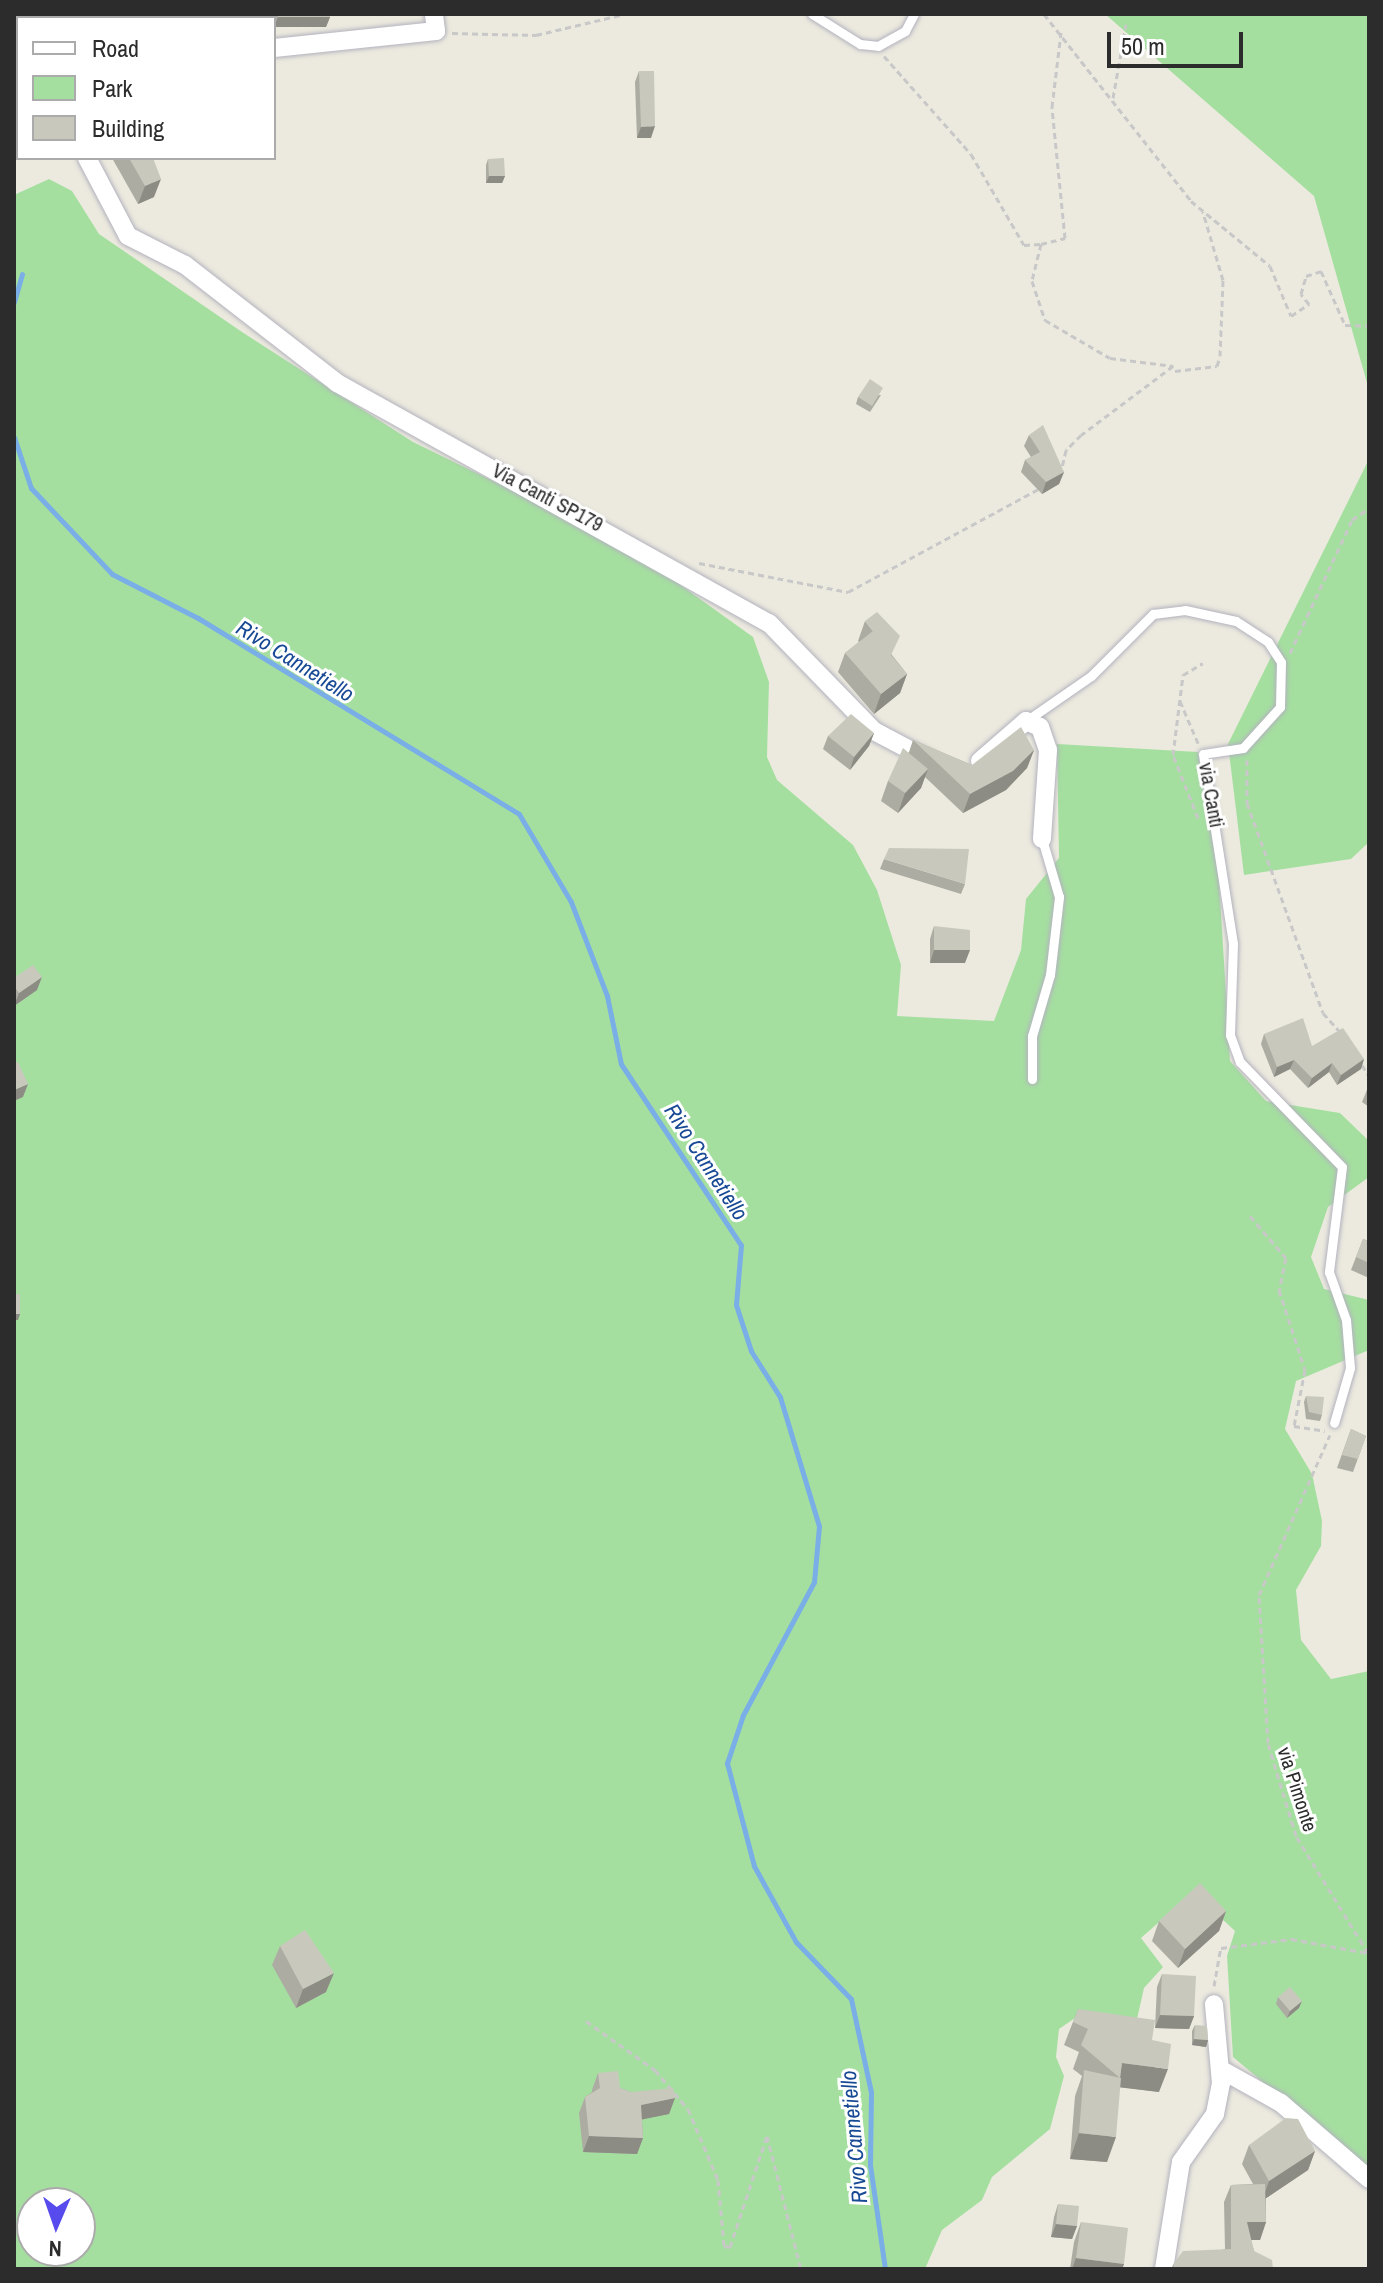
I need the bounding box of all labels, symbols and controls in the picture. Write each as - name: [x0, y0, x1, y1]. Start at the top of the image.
- legend: [16, 16, 276, 160]
- scale bar: [1111, 16, 1247, 66]
- text: 50 m: [1121, 30, 1165, 62]
- text: Road: [92, 32, 139, 64]
- text: Park: [92, 72, 132, 104]
- text: Building: [92, 112, 164, 144]
- street label: Via Canti SP179: [489, 458, 607, 536]
- water label: Rivo Cannetiello: [231, 614, 359, 708]
- street label: via Canti: [1194, 761, 1230, 829]
- water label: Rivo Cannetiello: [659, 1099, 753, 1225]
- street label: via Pimonte: [1273, 1744, 1323, 1834]
- water label: Rivo Cannetiello: [835, 2069, 873, 2205]
- north arrow: [16, 2187, 96, 2267]
- text: N: [48, 2234, 62, 2264]

